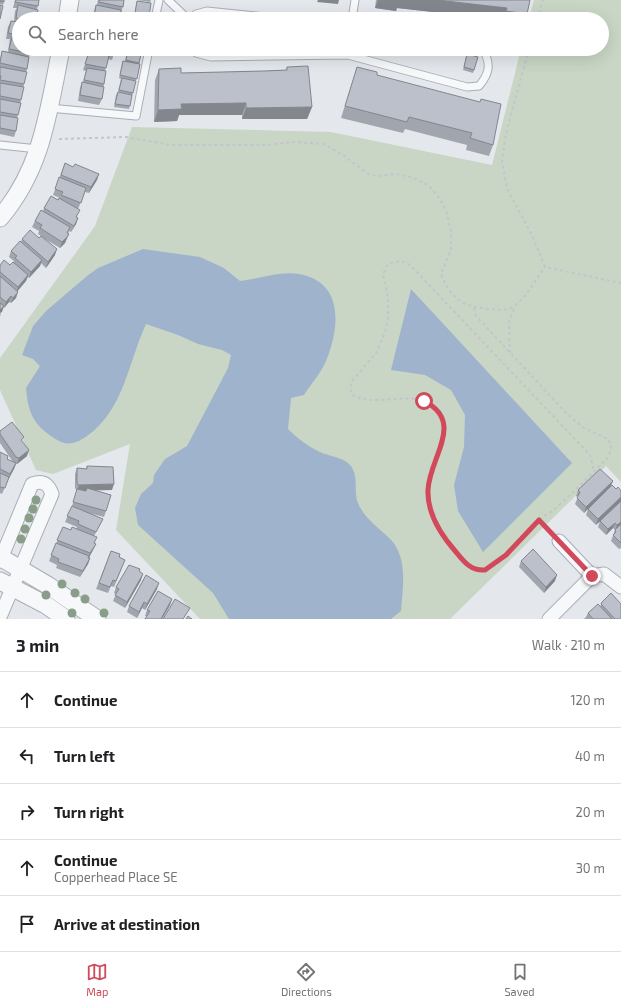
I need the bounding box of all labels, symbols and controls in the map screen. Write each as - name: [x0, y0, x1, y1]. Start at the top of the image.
- search box: [12, 12, 609, 56]
- icon: search: [26, 23, 48, 45]
- text: Search here: [58, 25, 139, 43]
- route start: [415, 392, 433, 410]
- route end: [583, 567, 601, 585]
- text: 3 min: [16, 635, 59, 655]
- text: Walk · 210 m: [532, 637, 605, 653]
- icon: ahead: [16, 689, 38, 711]
- text: Continue: [54, 691, 117, 709]
- text: 120 m: [570, 692, 605, 708]
- icon: left: [16, 745, 38, 767]
- text: Turn left: [54, 747, 115, 765]
- text: 40 m: [575, 748, 605, 764]
- icon: right: [16, 801, 38, 823]
- text: Turn right: [54, 803, 124, 821]
- text: 20 m: [576, 804, 605, 820]
- text: Continue: [54, 851, 117, 869]
- icon: ahead: [16, 857, 38, 879]
- text: 30 m: [576, 860, 605, 876]
- text: Copperhead Place SE: [54, 869, 177, 885]
- icon: arrive: [16, 913, 38, 935]
- text: Arrive at destination: [54, 915, 200, 933]
- tab: Map: [86, 961, 108, 998]
- tab: Directions: [281, 961, 332, 998]
- tab: Saved: [504, 961, 535, 998]

